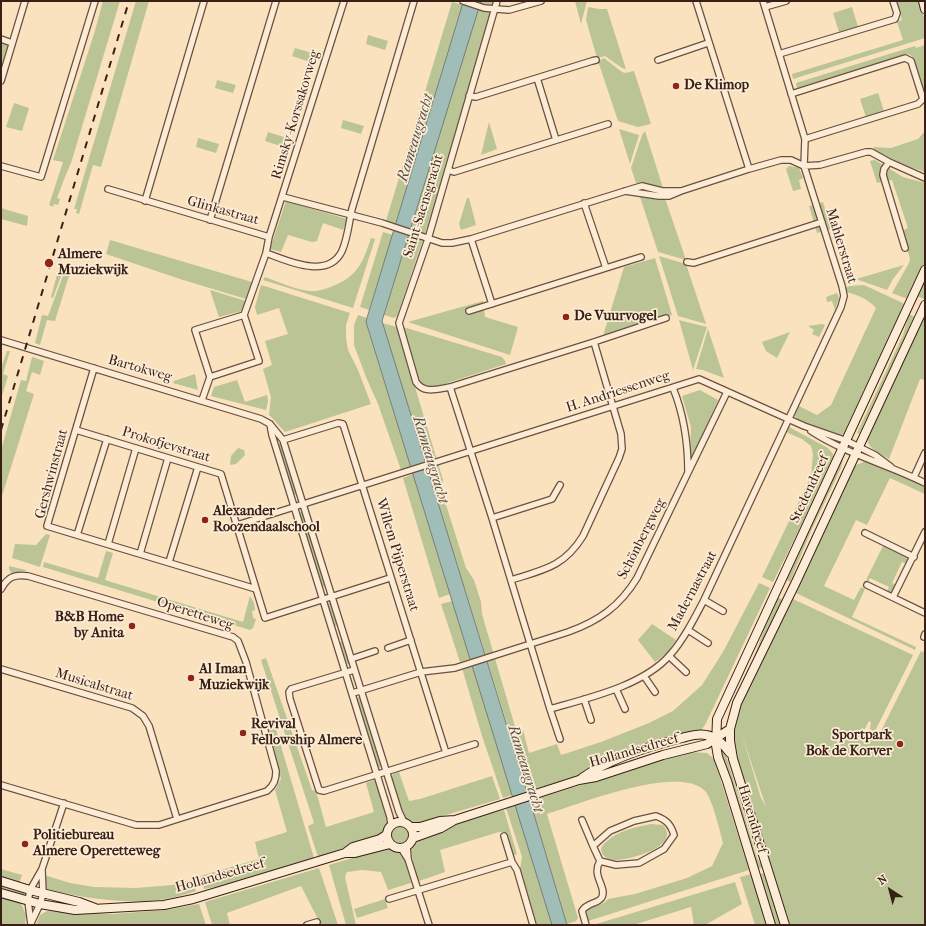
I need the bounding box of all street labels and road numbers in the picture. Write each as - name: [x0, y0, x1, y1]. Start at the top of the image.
- street label: Rimsky-Korssakovweg: [268, 48, 324, 182]
- street label: Saint-Saensgracht: [400, 152, 448, 260]
- street label: Glinkastraat: [185, 193, 261, 229]
- street label: Mahlerstraat: [822, 206, 860, 286]
- street label: Bartokweg: [106, 352, 174, 386]
- street label: H. Andriessenweg: [564, 367, 672, 417]
- street label: Prokofjevstraat: [120, 424, 212, 466]
- street label: Gershwinstraat: [32, 427, 72, 521]
- street label: Stedendreef: [787, 452, 833, 526]
- street label: Willem Pijperstraat: [372, 496, 422, 614]
- street label: Schönbergweg: [614, 496, 670, 582]
- street label: Madernastraat: [665, 548, 721, 634]
- street label: Operetteweg: [154, 594, 236, 634]
- street label: Musicalstraat: [53, 665, 135, 705]
- street label: Hollandsedreef: [588, 730, 680, 772]
- street label: Havendreef: [734, 783, 770, 855]
- street label: Hollandsedreef: [174, 855, 266, 897]

